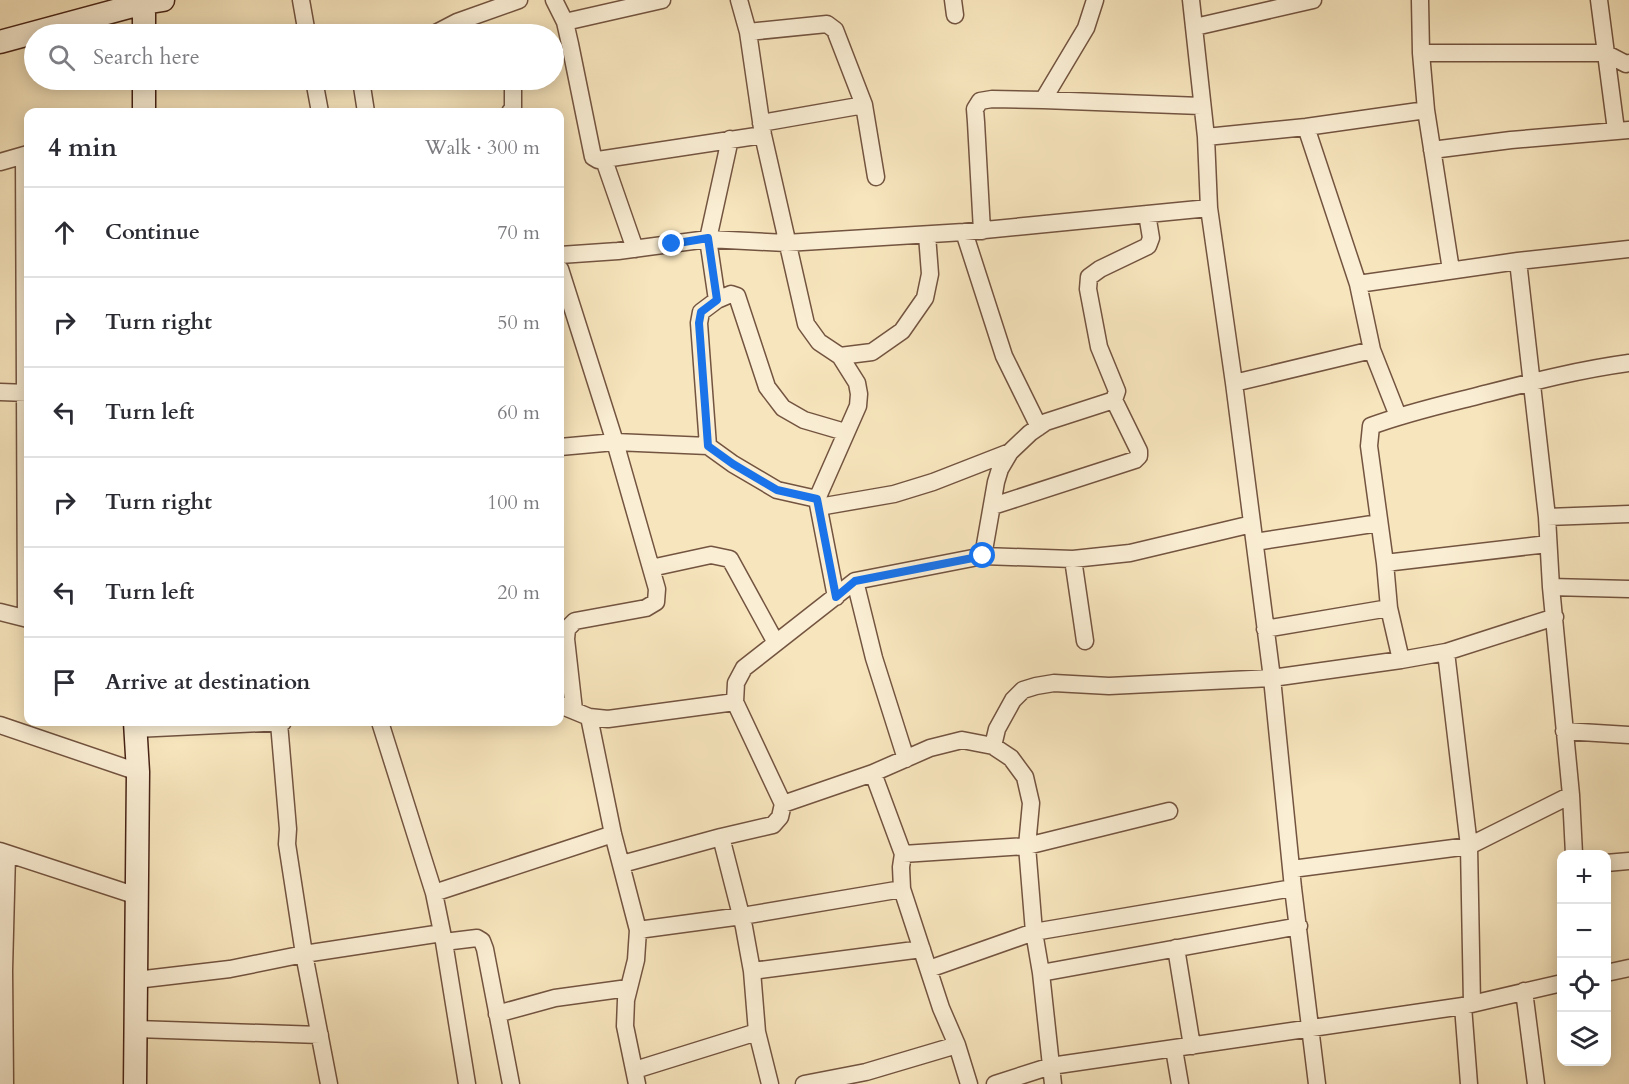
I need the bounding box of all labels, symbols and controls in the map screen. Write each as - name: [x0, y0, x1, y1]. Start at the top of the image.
- search box: [24, 24, 564, 90]
- icon: search: [45, 41, 78, 74]
- text: Search here: [93, 42, 200, 72]
- text: 4 min: [48, 130, 117, 165]
- text: Walk · 300 m: [425, 134, 540, 161]
- icon: ahead: [48, 216, 81, 249]
- text: Continue: [105, 217, 200, 247]
- text: 70 m: [497, 219, 540, 246]
- route end: [658, 230, 684, 256]
- icon: right: [48, 306, 81, 339]
- text: Turn right: [105, 307, 212, 337]
- text: 50 m: [497, 309, 540, 336]
- icon: left: [48, 396, 81, 429]
- text: Turn left: [105, 397, 194, 427]
- text: 60 m: [497, 399, 540, 426]
- icon: right: [48, 486, 81, 519]
- text: Turn right: [105, 487, 212, 517]
- text: 100 m: [487, 489, 540, 516]
- route start: [969, 542, 995, 568]
- icon: left: [48, 576, 81, 609]
- text: Turn left: [105, 577, 194, 607]
- text: 20 m: [497, 579, 540, 606]
- icon: arrive: [48, 666, 81, 699]
- text: Arrive at destination: [105, 667, 310, 697]
- map controls: [1557, 850, 1611, 1066]
- button: +: [1557, 850, 1611, 904]
- button: −: [1557, 904, 1611, 958]
- button: locate: [1557, 958, 1611, 1012]
- button: layers: [1557, 1012, 1611, 1066]

